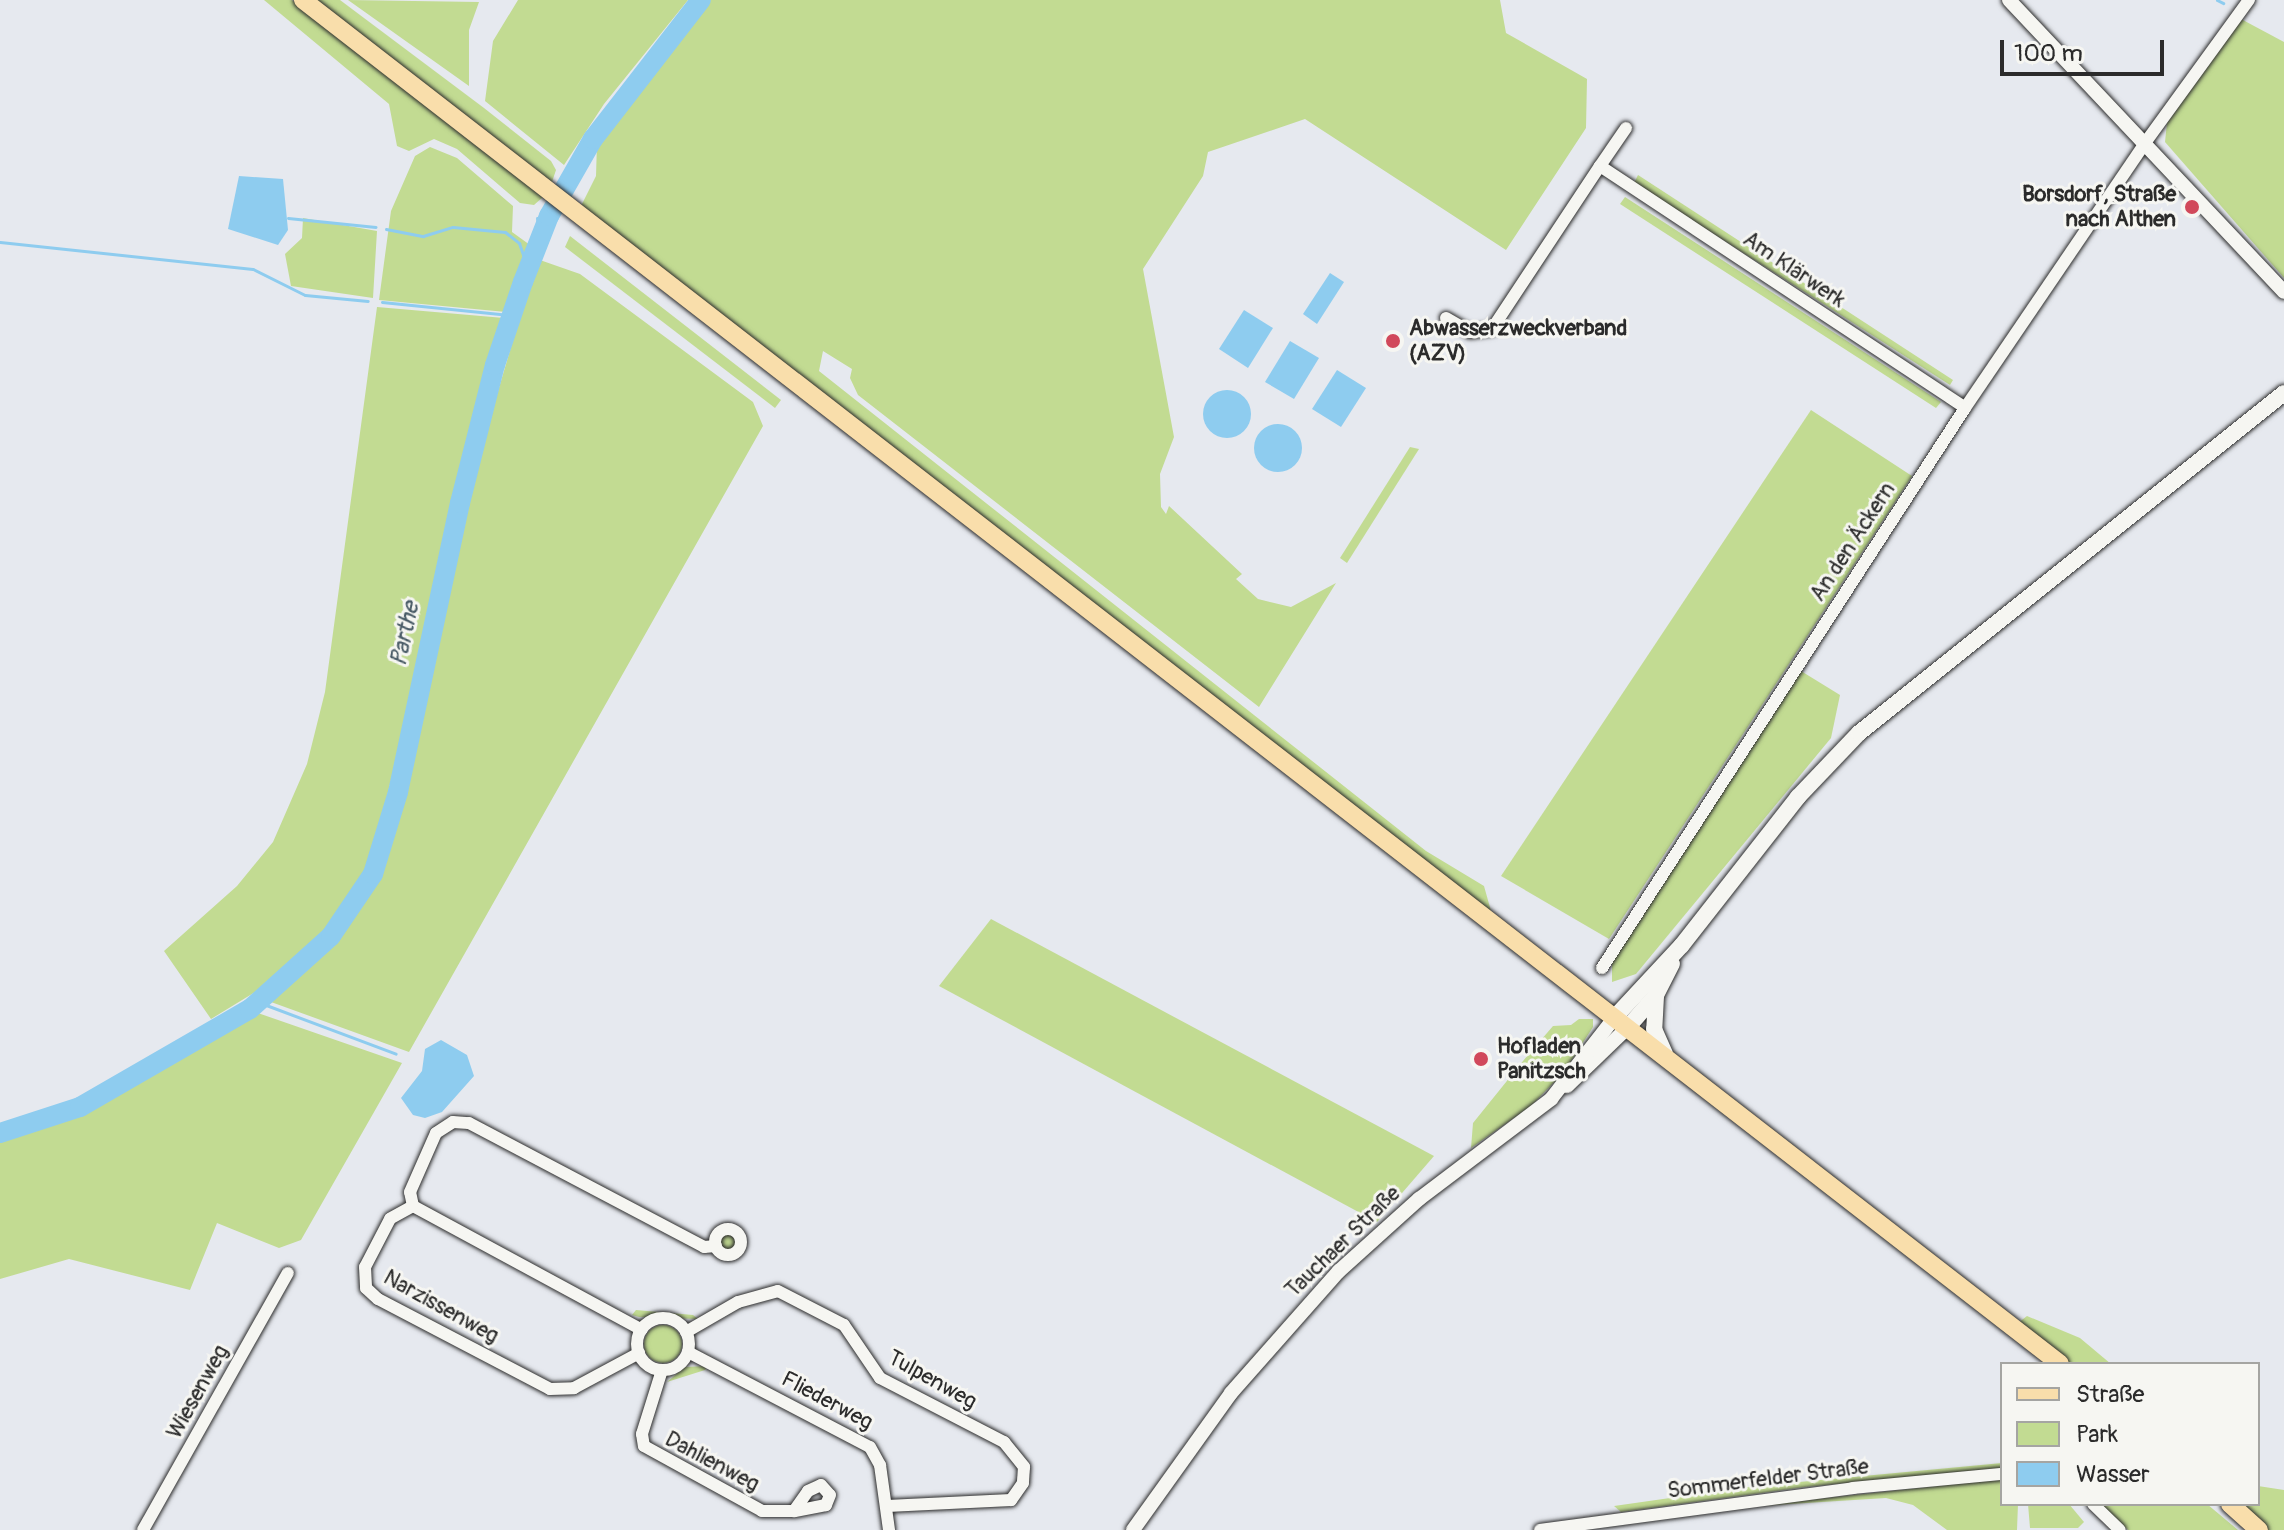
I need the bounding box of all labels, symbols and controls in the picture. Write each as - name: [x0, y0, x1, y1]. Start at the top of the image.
- scale bar: [2004, 24, 2168, 74]
- text: 100 m: [2014, 39, 2083, 68]
- place label: Borsdorf, Straße nach Althen: [2022, 181, 2176, 232]
- marker: Borsdorf, Straße nach Althen: [2183, 198, 2201, 216]
- street label: Am Klärwerk: [1738, 226, 1850, 314]
- place label: Abwasserzweckverband (AZV): [1409, 315, 1627, 366]
- marker: Abwasserzweckverband (AZV): [1384, 332, 1402, 350]
- street label: An den Äckern: [1805, 478, 1901, 606]
- water label: Parthe: [384, 599, 426, 669]
- place label: Hofladen Panitzsch: [1497, 1033, 1586, 1084]
- marker: Hofladen Panitzsch: [1472, 1050, 1490, 1068]
- street label: Tauchaer Straße: [1280, 1181, 1406, 1303]
- street label: Narzissenweg: [379, 1265, 503, 1349]
- street label: Wiesenweg: [161, 1341, 235, 1443]
- street label: Tulpenweg: [883, 1345, 981, 1415]
- legend: [2000, 1362, 2260, 1506]
- street label: Fliederweg: [777, 1366, 877, 1436]
- text: Straße: [2076, 1380, 2144, 1409]
- text: Park: [2076, 1420, 2118, 1449]
- street label: Dahlienweg: [660, 1426, 764, 1498]
- street label: Sommerfelder Straße: [1666, 1454, 1870, 1504]
- text: Wasser: [2076, 1460, 2150, 1489]

